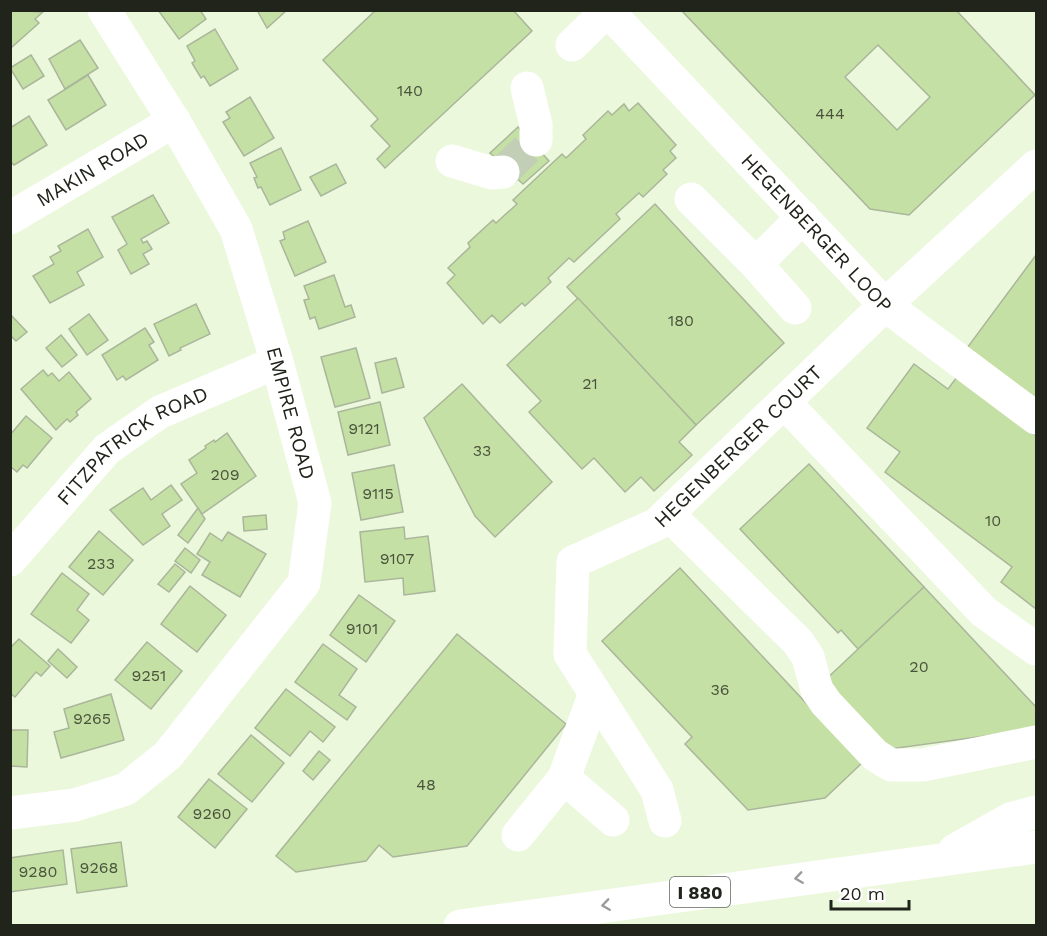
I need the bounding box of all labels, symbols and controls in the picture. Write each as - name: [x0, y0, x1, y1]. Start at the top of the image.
- house number: 140: [397, 81, 423, 100]
- house number: 444: [815, 104, 845, 123]
- street label: MAKIN ROAD: [32, 127, 153, 212]
- street label: HEGENBERGER LOOP: [736, 148, 897, 317]
- house number: 180: [668, 311, 694, 330]
- street label: EMPIRE ROAD: [262, 344, 320, 482]
- street label: HEGENBERGER COURT: [649, 360, 827, 532]
- house number: 21: [582, 374, 598, 393]
- street label: FITZPATRICK ROAD: [52, 381, 211, 510]
- house number: 9121: [348, 419, 380, 438]
- house number: 33: [473, 441, 491, 460]
- house number: 209: [210, 465, 240, 484]
- house number: 9115: [362, 484, 394, 503]
- house number: 10: [985, 511, 1001, 530]
- house number: 9107: [380, 549, 414, 568]
- house number: 233: [87, 554, 115, 573]
- house number: 9101: [346, 619, 378, 638]
- house number: 20: [909, 657, 929, 676]
- house number: 9251: [132, 666, 166, 685]
- house number: 36: [710, 680, 730, 699]
- house number: 9265: [73, 709, 111, 728]
- house number: 48: [416, 775, 436, 794]
- house number: 9260: [193, 804, 231, 823]
- house number: 9268: [80, 858, 118, 877]
- house number: 9280: [18, 862, 58, 881]
- one-way arrow: [794, 872, 804, 884]
- scale bar: [831, 873, 909, 911]
- road number: I 880: [670, 877, 730, 907]
- text: 20 m: [840, 883, 885, 904]
- one-way arrow: [601, 899, 610, 911]

